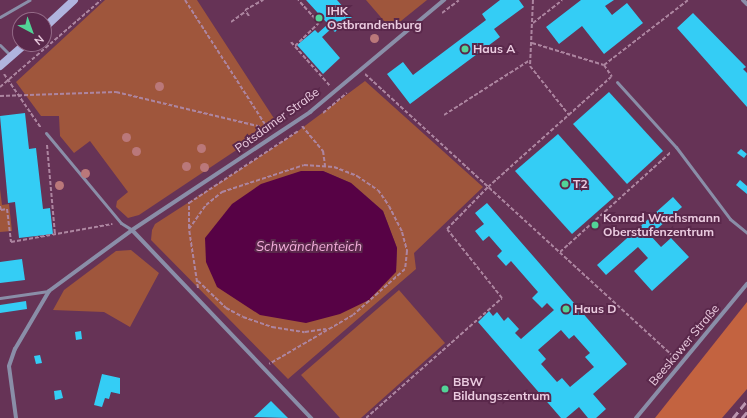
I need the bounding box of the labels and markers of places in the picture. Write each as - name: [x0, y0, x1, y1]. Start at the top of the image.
- place label: IHK Ostbrandenburg: [327, 4, 422, 32]
- marker: IHK Ostbrandenburg: [314, 13, 324, 23]
- place label: Haus A: [473, 42, 515, 56]
- marker: Haus A: [460, 44, 470, 54]
- place label: T2: [573, 177, 588, 191]
- marker: T2: [560, 179, 570, 189]
- place label: Konrad Wachsmann Oberstufenzentrum: [603, 211, 720, 239]
- marker: Konrad Wachsmann Oberstufenzentrum: [590, 220, 600, 230]
- place label: Haus D: [574, 302, 616, 316]
- marker: Haus D: [561, 304, 571, 314]
- place label: BBW Bildungszentrum: [453, 375, 550, 403]
- marker: BBW Bildungszentrum: [440, 384, 450, 394]

